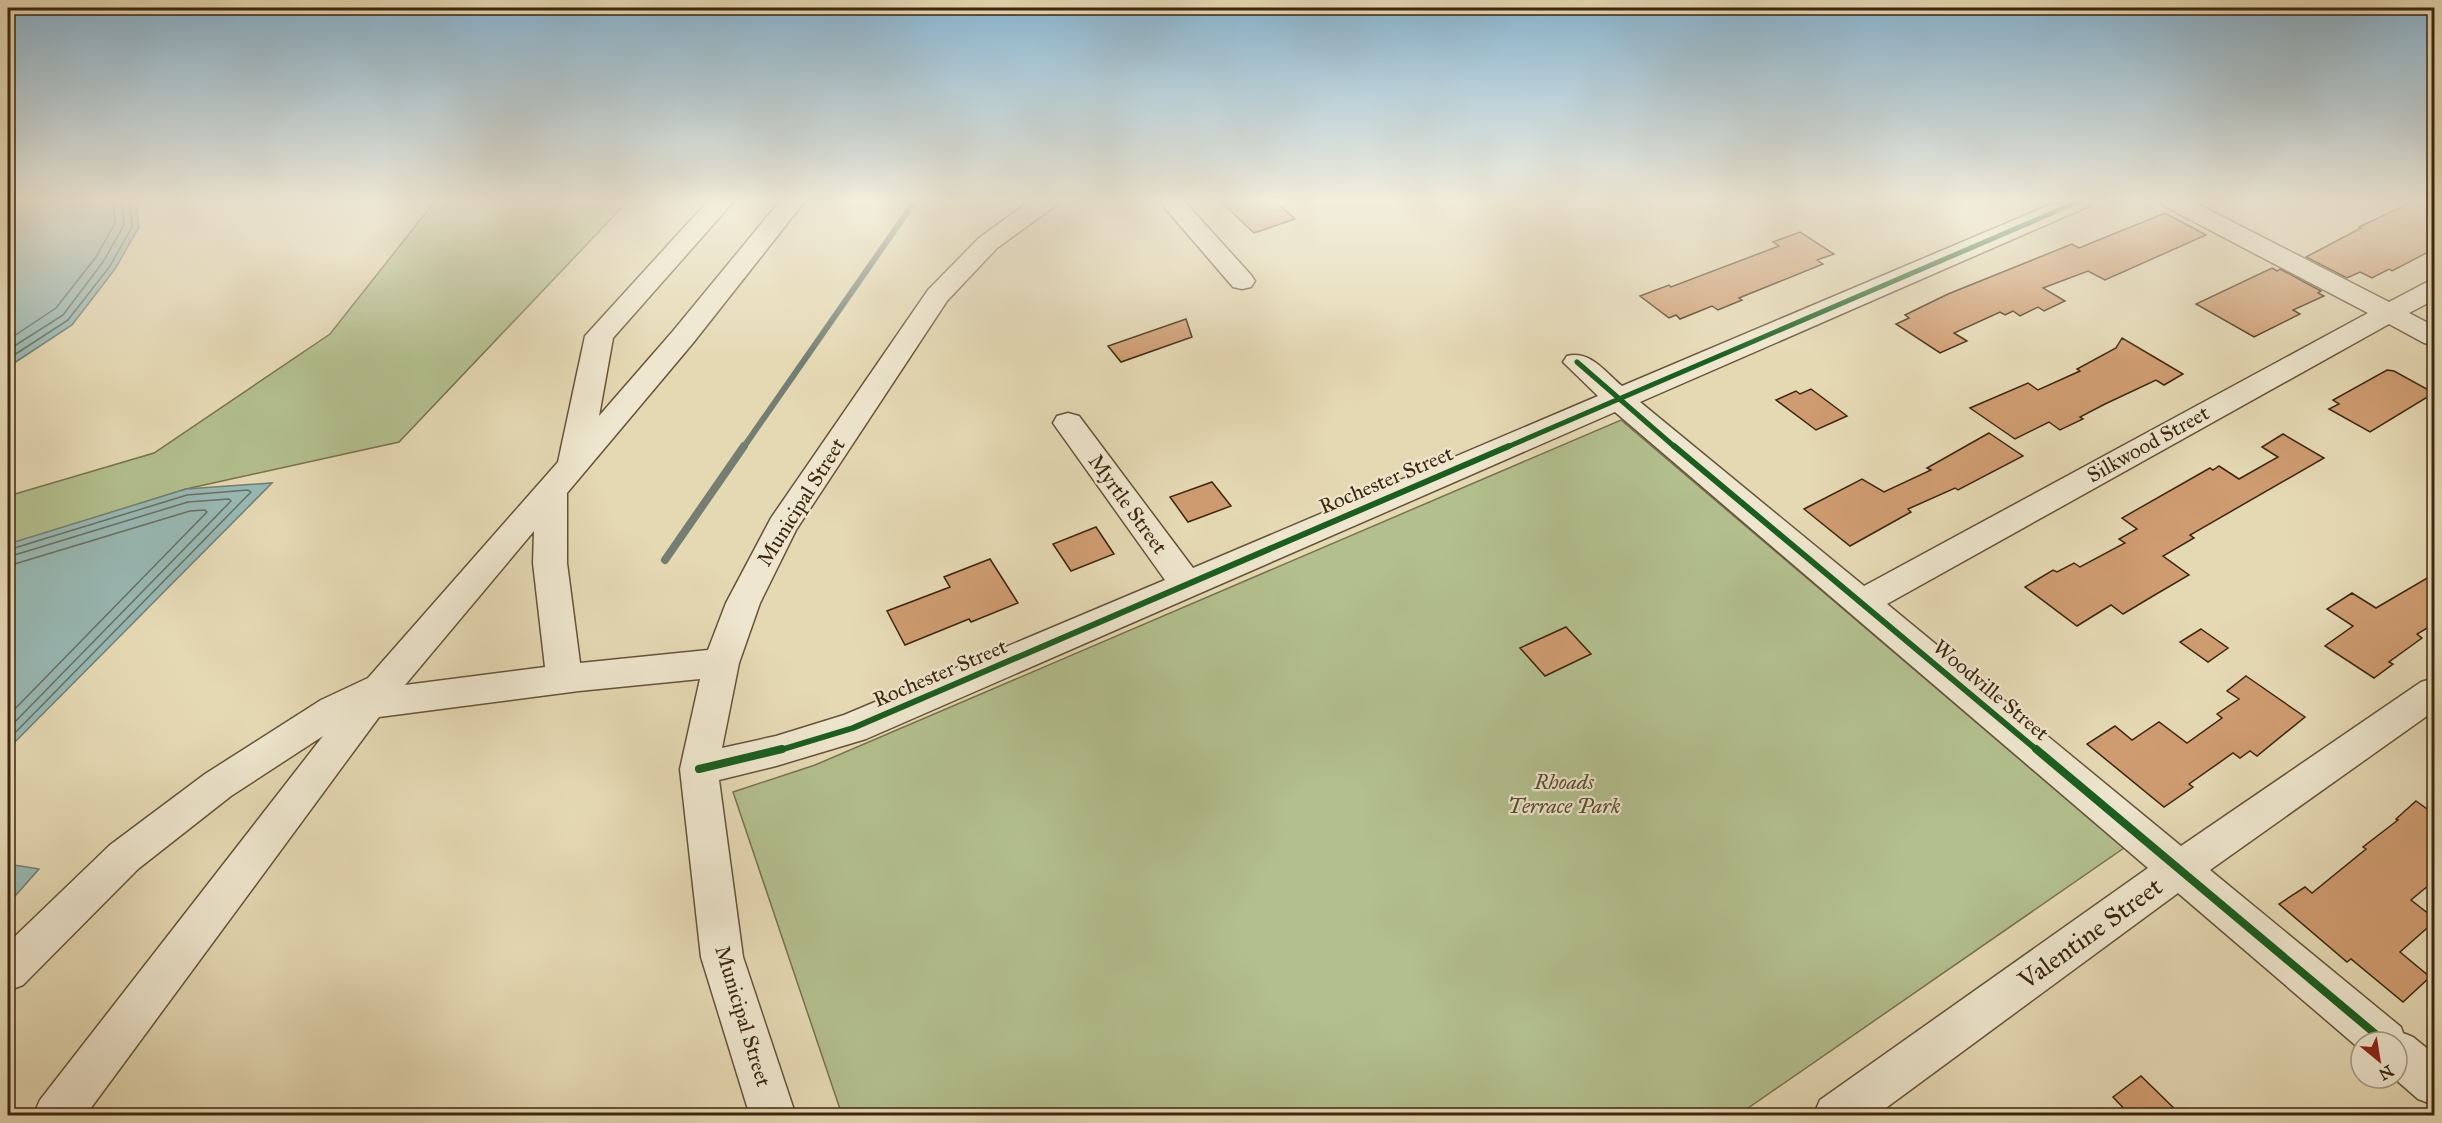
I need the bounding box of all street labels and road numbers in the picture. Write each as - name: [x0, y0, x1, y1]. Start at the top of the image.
- street label: Silkwood Street: [2082, 399, 2214, 488]
- street label: Municipal Street: [751, 433, 851, 571]
- street label: Rochester Street: [1315, 440, 1457, 520]
- street label: Myrtle Street: [1083, 449, 1173, 560]
- street label: Rochester Street: [869, 633, 1011, 713]
- street label: Woodville Street: [1928, 634, 2055, 746]
- street label: Valentine Street: [2011, 870, 2168, 997]
- street label: Municipal Street: [709, 942, 777, 1090]

